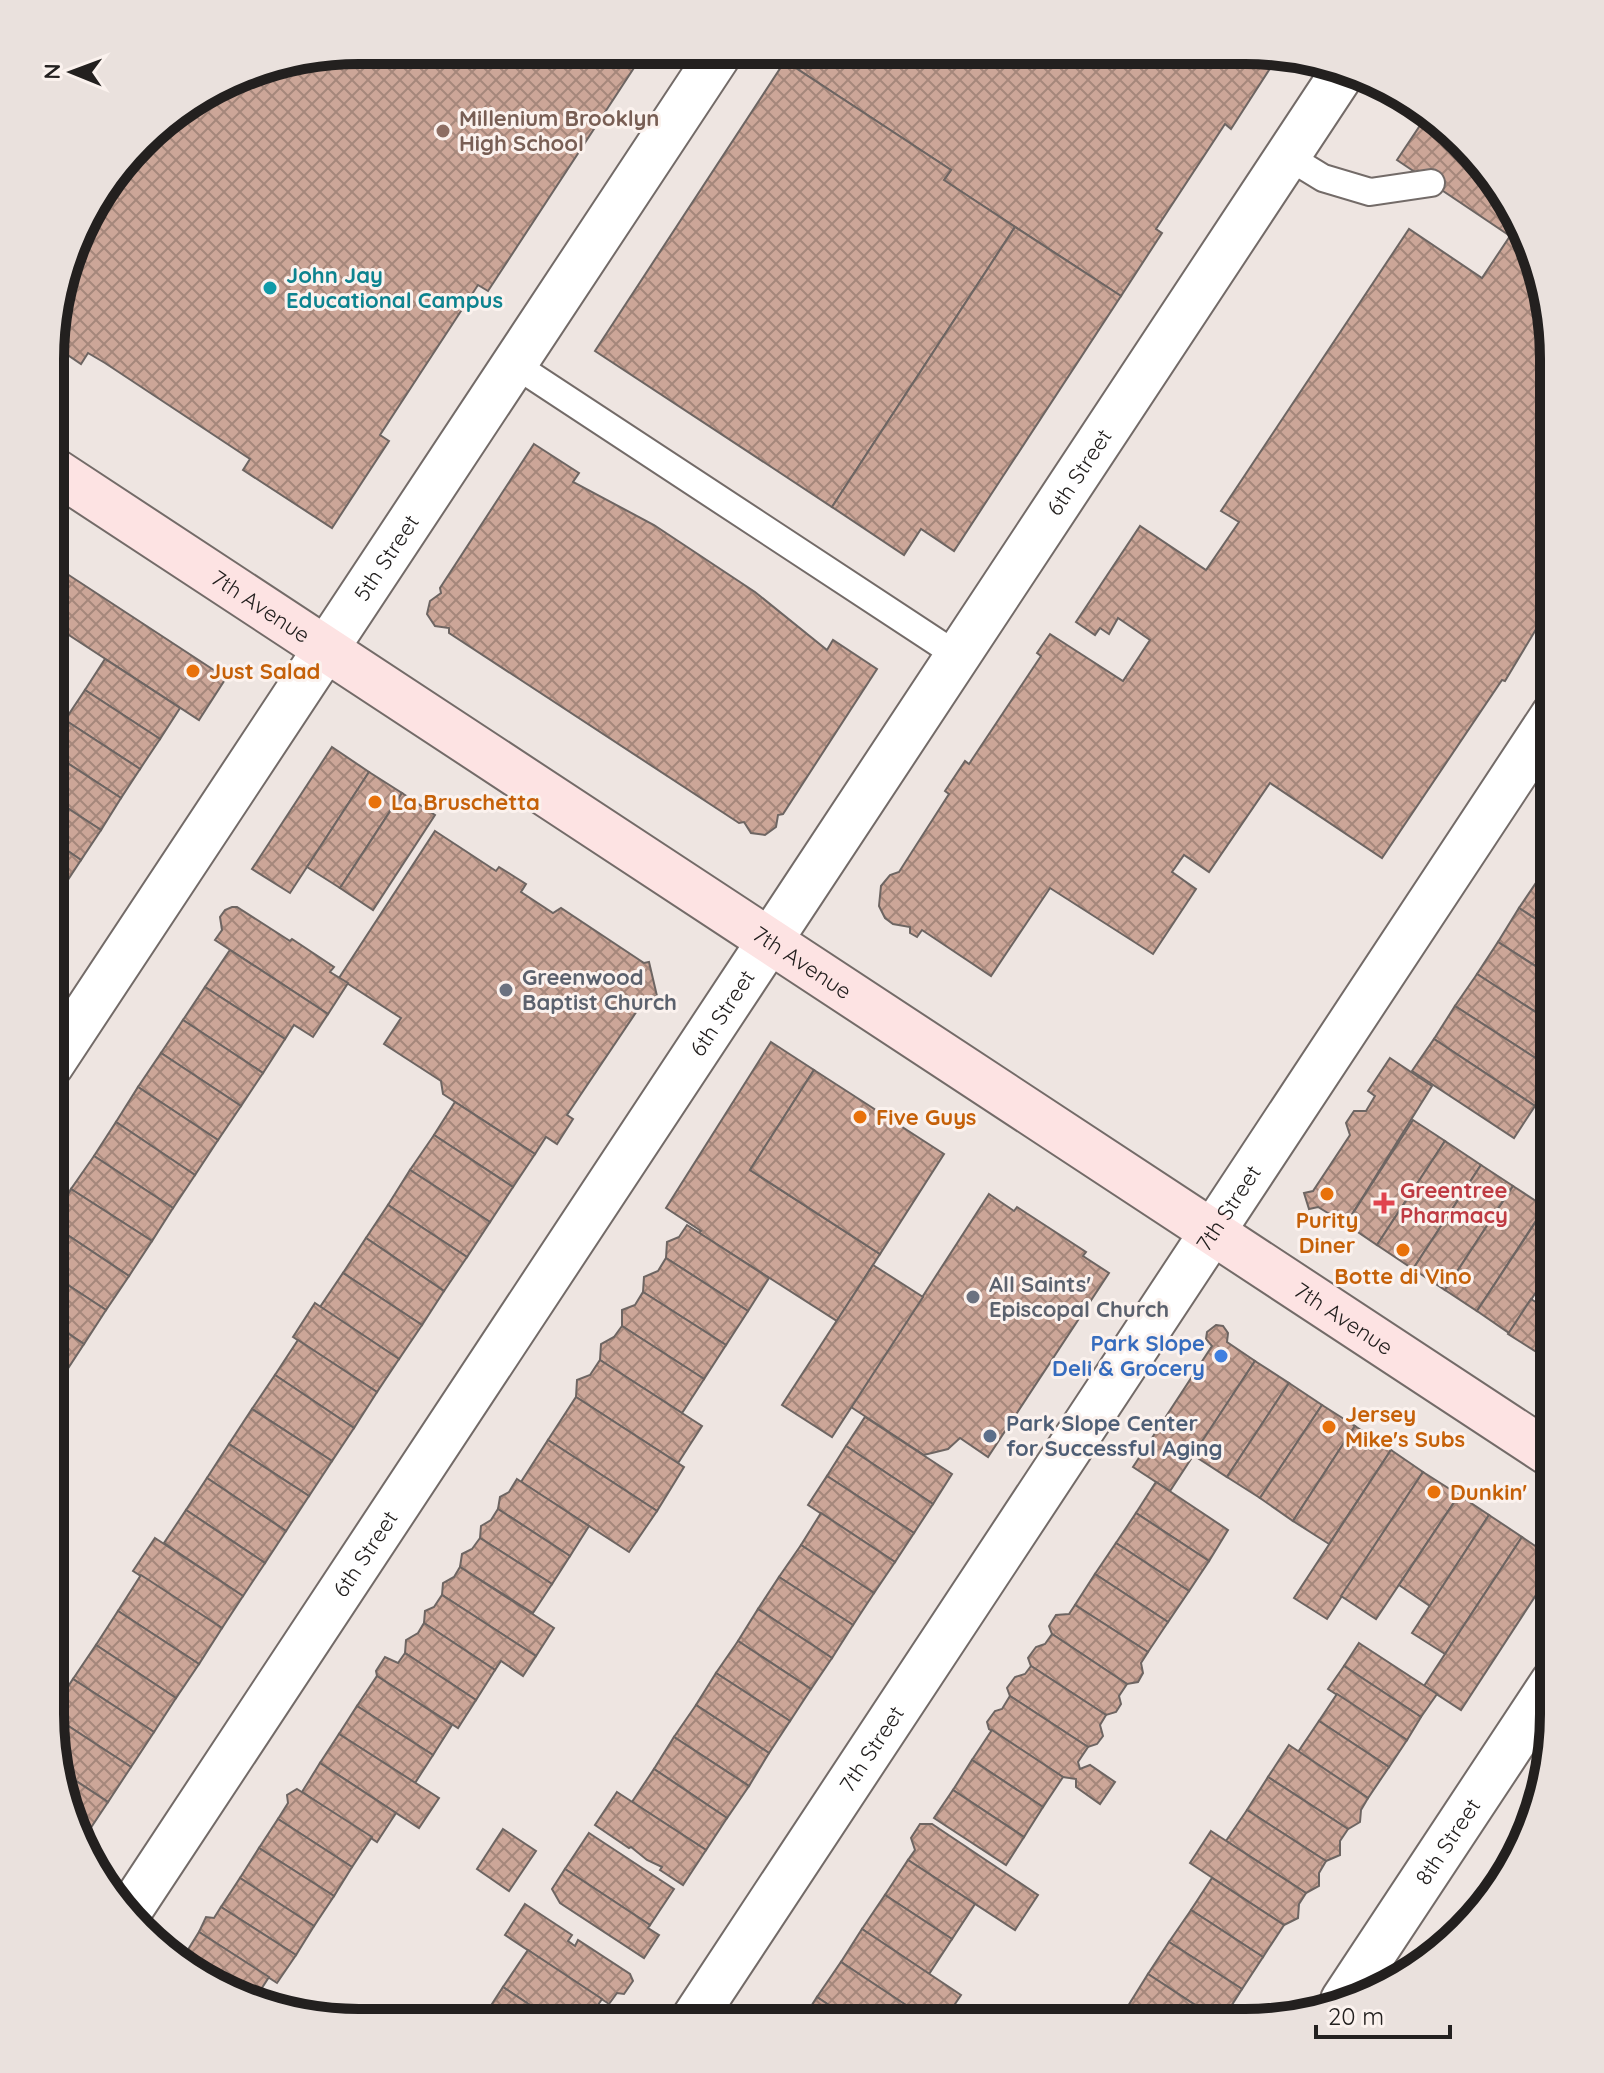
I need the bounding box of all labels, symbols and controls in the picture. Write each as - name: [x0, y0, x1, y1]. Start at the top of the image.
- north arrow: [32, 32, 112, 112]
- text: N: [38, 63, 66, 80]
- place label: Millenium Brooklyn High School: [459, 104, 660, 157]
- marker: Millenium Brooklyn High School: [434, 122, 452, 140]
- place label: John Jay Educational Campus: [286, 261, 503, 314]
- marker: John Jay Educational Campus: [261, 279, 279, 297]
- street label: 6th Street: [1040, 424, 1118, 521]
- street label: 5th Street: [347, 509, 425, 606]
- street label: 7th Avenue: [206, 564, 316, 649]
- place label: Just Salad: [209, 657, 320, 685]
- marker: Just Salad: [184, 662, 202, 680]
- place label: La Bruschetta: [391, 788, 540, 816]
- marker: La Bruschetta: [366, 793, 384, 811]
- street label: 7th Avenue: [748, 920, 857, 1005]
- place label: Greenwood Baptist Church: [522, 963, 677, 1016]
- street label: 6th Street: [683, 964, 761, 1062]
- marker: Greenwood Baptist Church: [497, 981, 515, 999]
- place label: Five Guys: [876, 1103, 976, 1131]
- marker: Five Guys: [851, 1108, 869, 1126]
- street label: 7th Street: [1190, 1160, 1267, 1256]
- place label: Greentree Pharmacy: [1400, 1176, 1508, 1229]
- marker: Purity Diner: [1318, 1185, 1336, 1203]
- marker: Greentree Pharmacy: [1375, 1194, 1393, 1212]
- place label: Purity Diner: [1296, 1206, 1358, 1259]
- marker: Botte di Vino: [1394, 1241, 1412, 1259]
- place label: Botte di Vino: [1334, 1262, 1472, 1290]
- place label: All Saints' Episcopal Church: [989, 1270, 1169, 1323]
- street label: 7th Avenue: [1289, 1276, 1398, 1361]
- marker: All Saints' Episcopal Church: [964, 1288, 982, 1306]
- place label: Park Slope Deli & Grocery: [1052, 1329, 1205, 1382]
- marker: Park Slope Deli & Grocery: [1212, 1347, 1230, 1365]
- place label: Jersey Mike's Subs: [1345, 1400, 1465, 1453]
- place label: Park Slope Center for Successful Aging: [1006, 1409, 1223, 1462]
- marker: Jersey Mike's Subs: [1320, 1418, 1338, 1436]
- marker: Park Slope Center for Successful Aging: [981, 1427, 999, 1445]
- place label: Dunkin': [1450, 1478, 1528, 1506]
- marker: Dunkin': [1425, 1483, 1443, 1501]
- street label: 6th Street: [326, 1505, 404, 1602]
- street label: 7th Street: [833, 1700, 910, 1797]
- street label: 8th Street: [1409, 1793, 1486, 1890]
- scale bar: [1316, 1989, 1450, 2039]
- text: 20 m: [1328, 2001, 1384, 2031]

